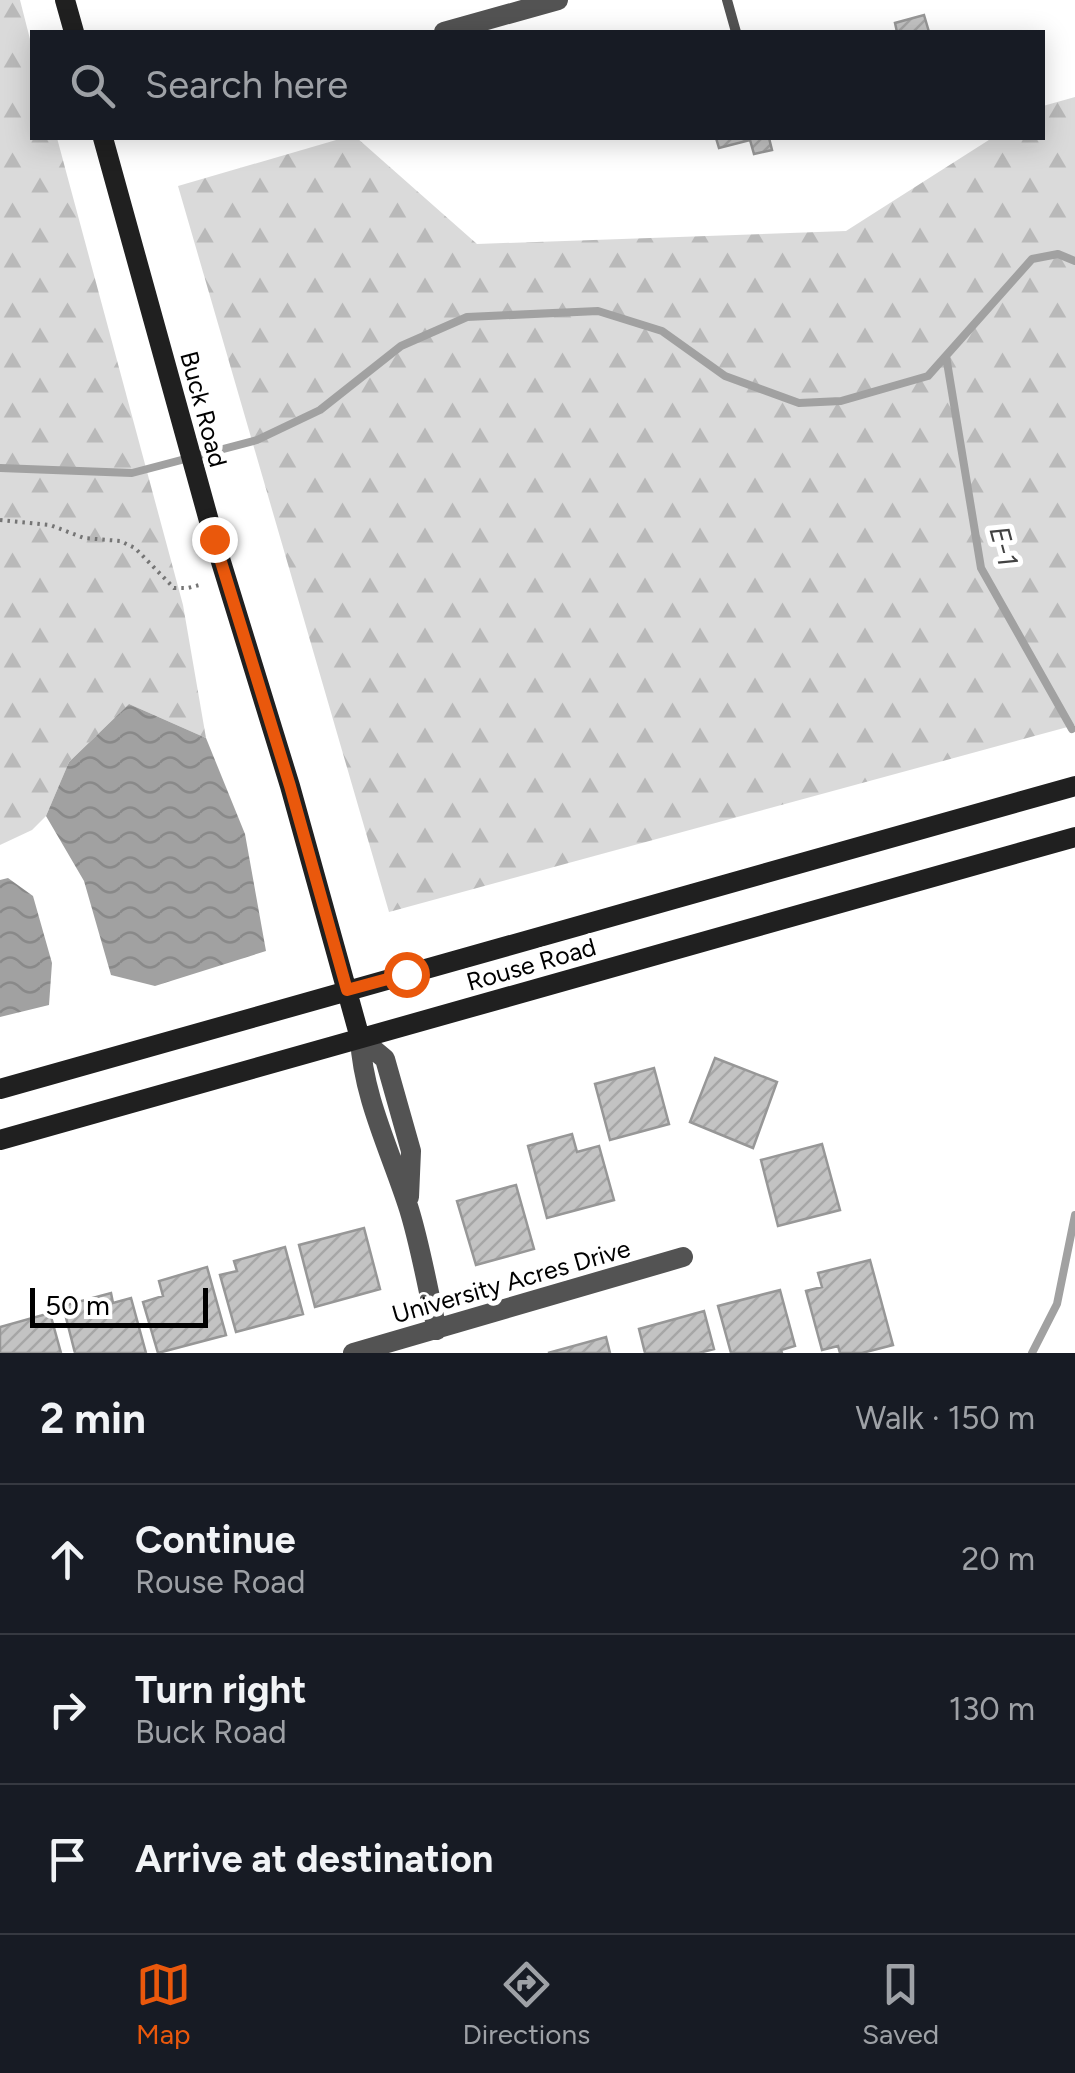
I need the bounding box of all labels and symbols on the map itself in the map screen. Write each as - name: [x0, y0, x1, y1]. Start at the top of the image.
- street label: Buck Road: [174, 348, 234, 470]
- route end: [192, 517, 238, 563]
- water label: E-1: [982, 522, 1026, 570]
- street label: Rouse Road: [463, 931, 599, 997]
- route start: [384, 952, 430, 998]
- street label: University Acres Drive: [388, 1233, 634, 1329]
- scale bar: [30, 1283, 208, 1328]

